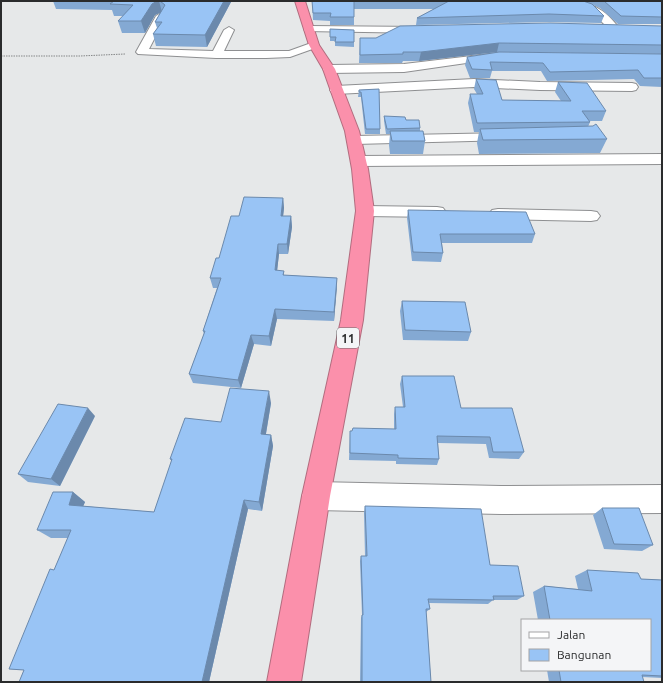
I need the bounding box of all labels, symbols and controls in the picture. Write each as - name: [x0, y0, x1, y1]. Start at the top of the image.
- road number: 11: [337, 328, 359, 348]
- legend: [521, 619, 651, 671]
- text: Jalan: [557, 628, 585, 641]
- text: Bangunan: [557, 648, 611, 661]

